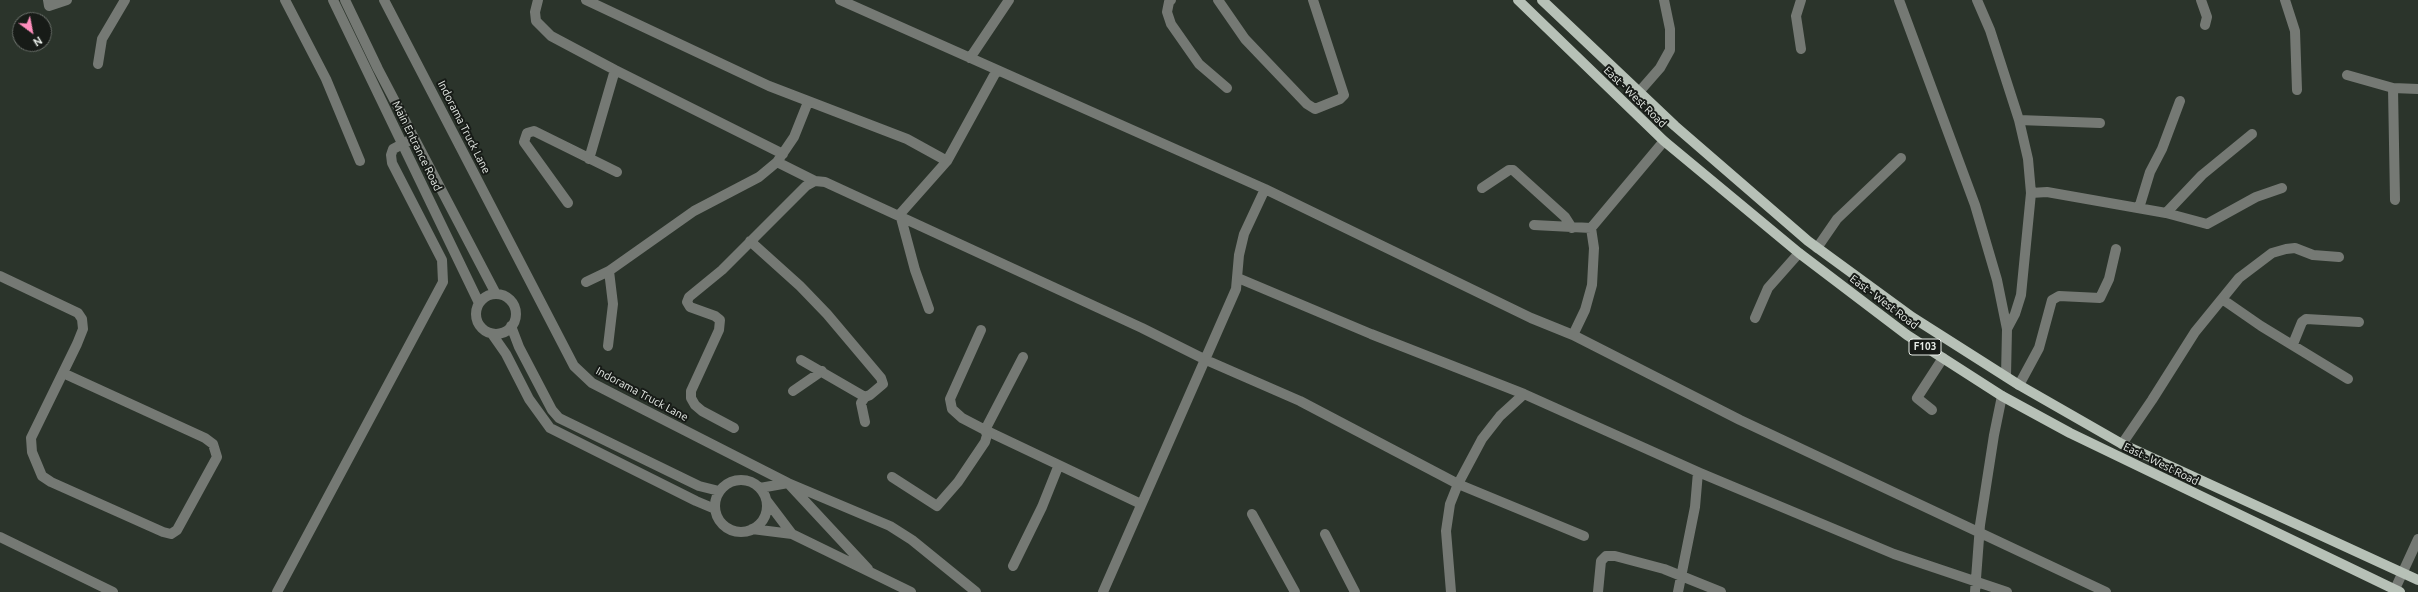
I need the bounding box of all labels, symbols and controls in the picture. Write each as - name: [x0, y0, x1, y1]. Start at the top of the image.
- north arrow: [12, 12, 52, 52]
- text: N: [31, 34, 44, 49]
- street label: East - West Road: [1601, 64, 1669, 130]
- street label: Indorama Truck Lane: [435, 78, 493, 176]
- street label: Main Entrance Road: [389, 99, 445, 193]
- street label: East - West Road: [1847, 272, 1921, 332]
- road number: F103: [1909, 339, 1941, 355]
- street label: Indorama Truck Lane: [594, 364, 690, 424]
- street label: East - West Road: [2121, 440, 2201, 488]

